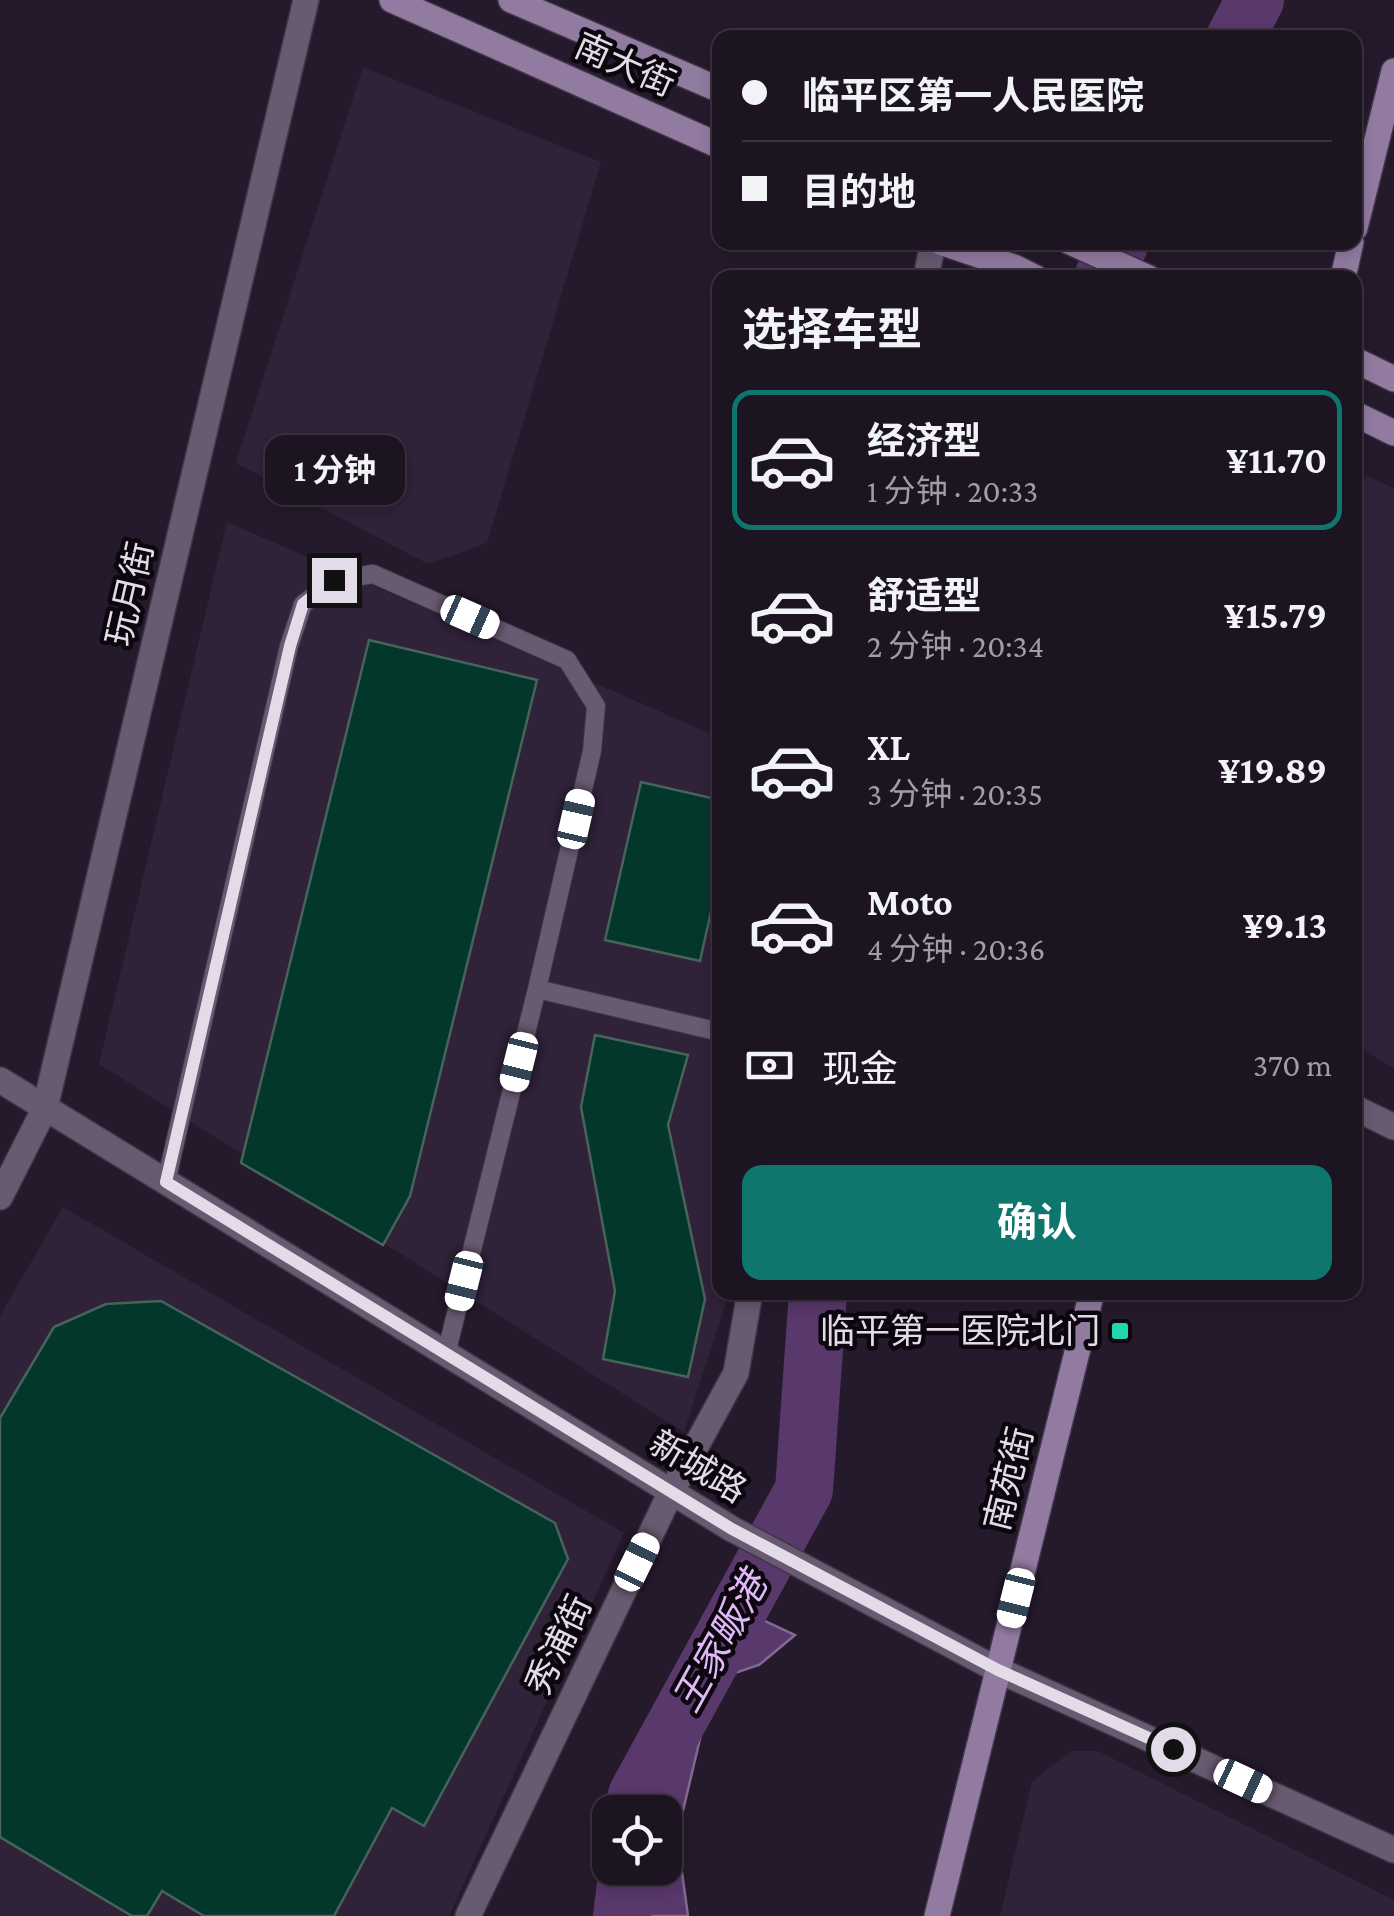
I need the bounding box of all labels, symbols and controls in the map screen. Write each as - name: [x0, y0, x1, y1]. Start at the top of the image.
- street label: 南大街: [569, 26, 681, 104]
- text: 临平区第一人民医院: [802, 75, 1144, 117]
- text: 目的地: [802, 171, 916, 213]
- text: 选择车型: [742, 305, 922, 355]
- icon: car: [747, 415, 837, 505]
- text: 经济型: [867, 420, 981, 462]
- callout: 1 分钟: [264, 435, 404, 505]
- text: ¥11.70: [1226, 439, 1327, 481]
- text: 1 分钟: [294, 452, 376, 488]
- text: 1 分钟 · 20:33: [867, 473, 1038, 509]
- street label: 玩月街: [99, 538, 161, 650]
- route end: [312, 558, 357, 603]
- icon: car: [747, 570, 837, 660]
- text: 舒适型: [867, 575, 981, 617]
- car: [436, 591, 504, 643]
- text: ¥15.79: [1224, 594, 1327, 636]
- text: 2 分钟 · 20:34: [867, 628, 1044, 664]
- icon: car: [747, 725, 837, 815]
- text: XL: [867, 726, 910, 768]
- text: ¥19.89: [1218, 749, 1327, 791]
- text: 3 分钟 · 20:35: [867, 776, 1043, 812]
- car: [555, 786, 597, 852]
- icon: car: [747, 880, 837, 970]
- text: Moto: [867, 881, 953, 923]
- text: ¥9.13: [1243, 904, 1327, 946]
- text: 4 分钟 · 20:36: [867, 931, 1045, 967]
- car: [497, 1029, 541, 1095]
- icon: cash: [742, 1038, 797, 1093]
- text: 370 m: [1253, 1047, 1332, 1083]
- text: 现金: [822, 1048, 898, 1090]
- button: 确认: [742, 1165, 1332, 1280]
- car: [442, 1248, 486, 1314]
- place label: 临平第一医院北门: [820, 1312, 1100, 1351]
- marker: 临平第一医院北门: [1109, 1320, 1131, 1342]
- street label: 新城路: [643, 1423, 753, 1511]
- street label: 南苑街: [977, 1423, 1041, 1535]
- car: [610, 1528, 664, 1596]
- water label: 王家畈港: [665, 1561, 778, 1719]
- car: [994, 1565, 1038, 1631]
- street label: 秀浦街: [518, 1589, 600, 1701]
- route start: [1151, 1727, 1196, 1772]
- car: [1209, 1755, 1277, 1807]
- map controls: [592, 1795, 682, 1885]
- button: locate: [592, 1795, 682, 1885]

